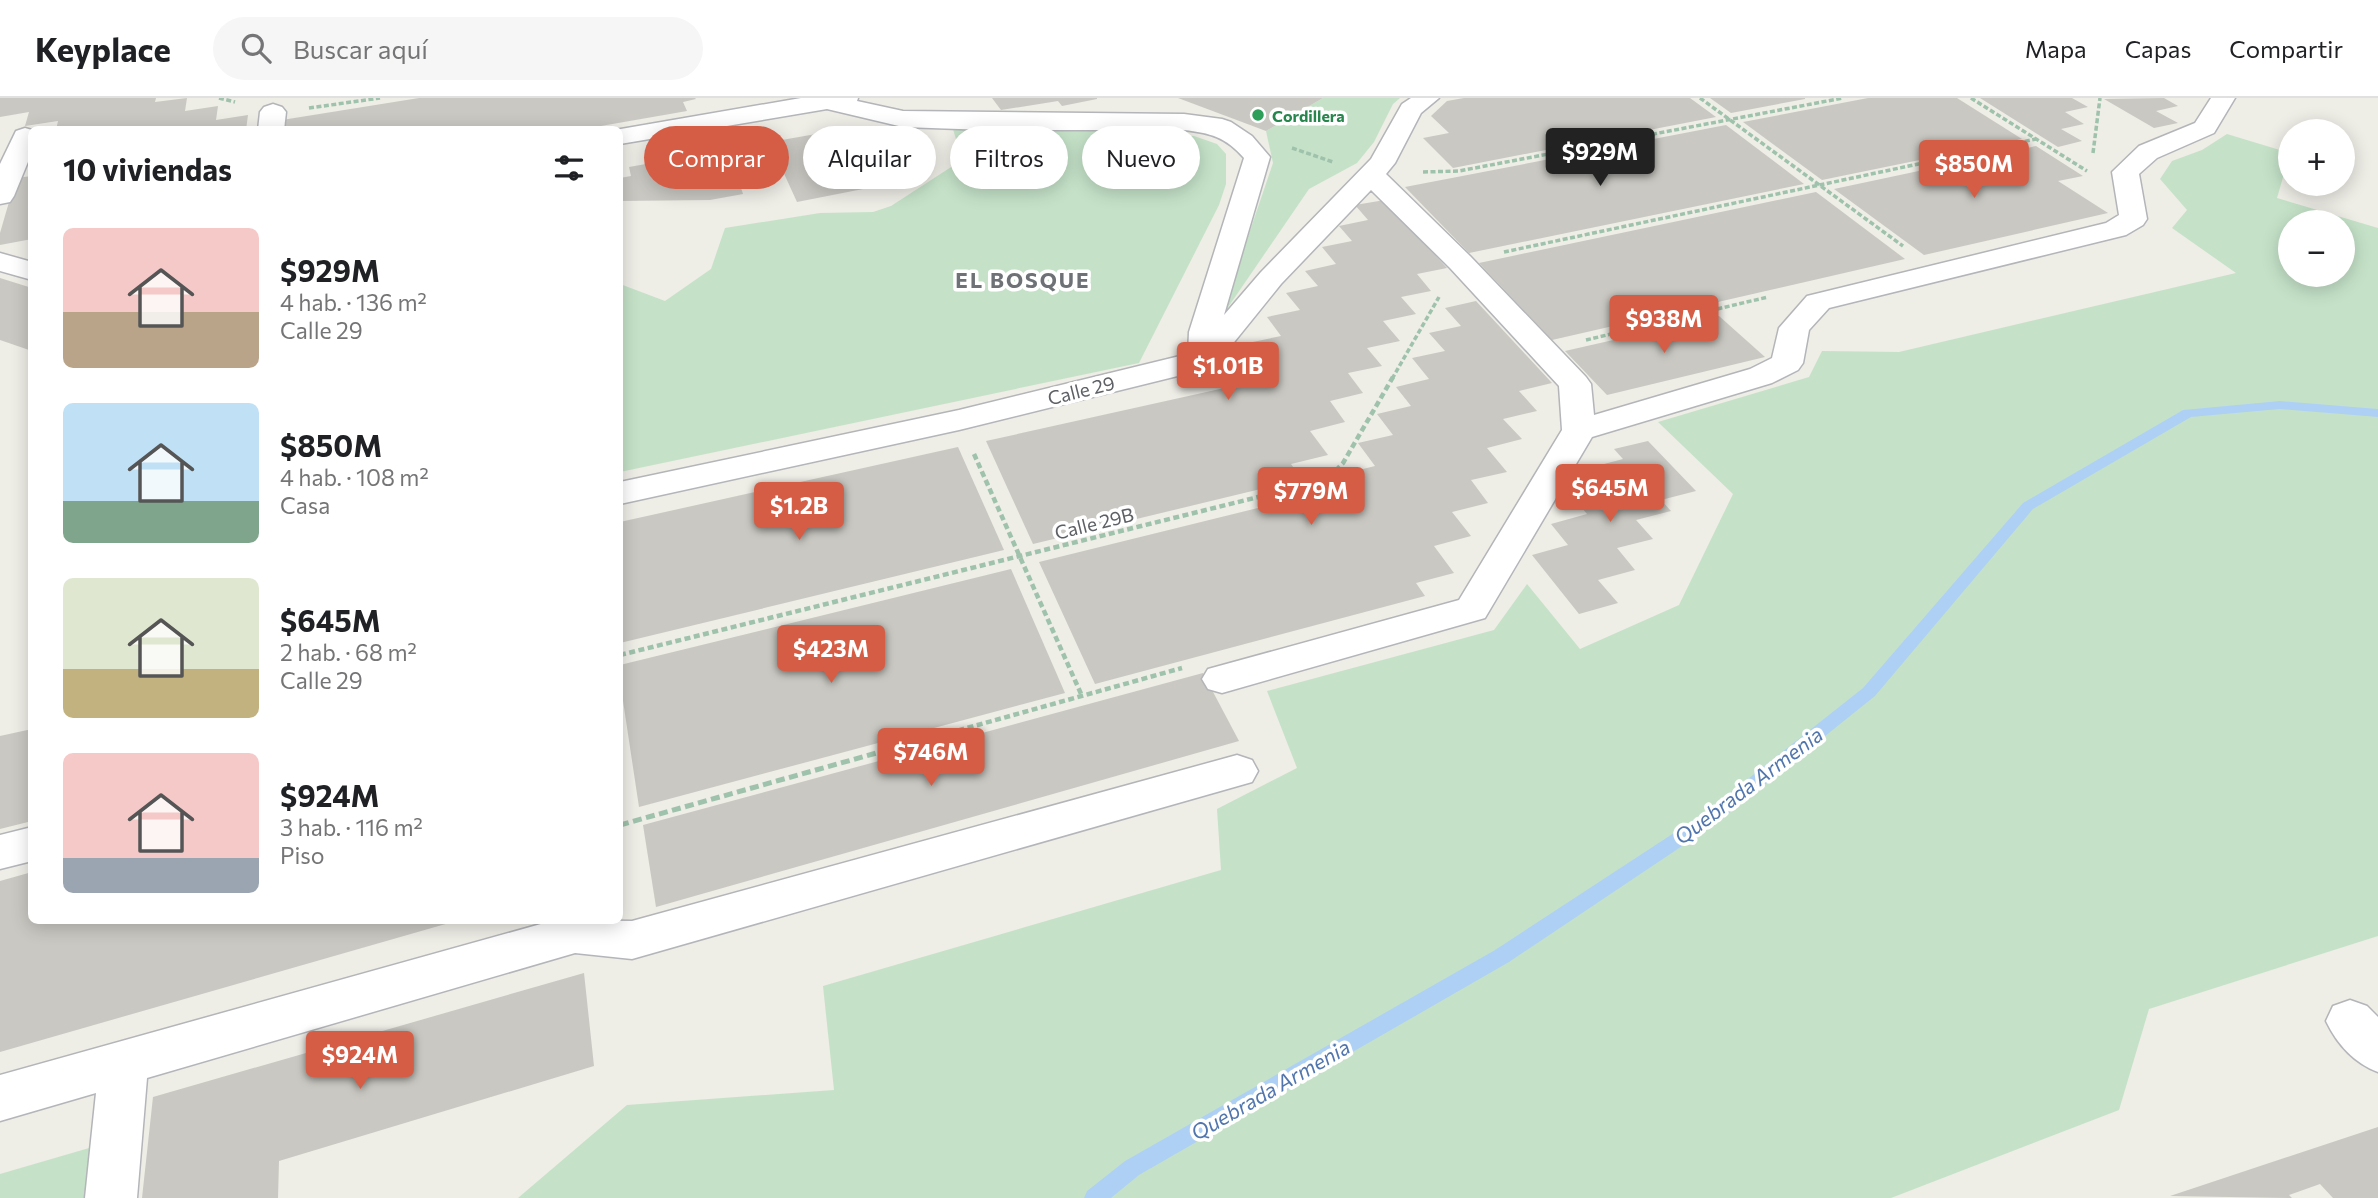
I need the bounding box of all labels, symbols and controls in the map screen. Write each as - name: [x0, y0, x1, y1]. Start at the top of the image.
- search box: [213, 17, 703, 80]
- text: Keyplace: [35, 28, 171, 69]
- icon: search: [237, 29, 275, 67]
- text: Buscar aquí: [293, 33, 428, 64]
- text: Mapa: [2025, 34, 2087, 63]
- text: Capas: [2125, 34, 2191, 63]
- text: Compartir: [2229, 34, 2343, 63]
- place label: Cordillera: [1272, 106, 1345, 125]
- marker: Cordillera: [1250, 107, 1266, 123]
- map controls: [2278, 119, 2355, 287]
- button: +: [2278, 119, 2355, 196]
- chip: Comprar: [644, 126, 789, 189]
- chip: Alquilar: [803, 126, 936, 189]
- chip: Filtros: [950, 126, 1068, 189]
- chip: Nuevo: [1082, 126, 1200, 189]
- pin: $929M: [1551, 129, 1649, 188]
- text: $929M: [1562, 137, 1638, 165]
- pin: $850M: [1925, 140, 2023, 200]
- icon: filters: [550, 149, 588, 187]
- text: $850M: [1935, 149, 2013, 177]
- text: 10 viviendas: [63, 150, 232, 187]
- button: −: [2278, 210, 2355, 287]
- text: $929M: [280, 251, 380, 288]
- icon: home: [119, 256, 203, 340]
- district label: EL BOSQUE: [955, 267, 1091, 292]
- text: 4 hab. · 136 m²: [280, 288, 427, 316]
- pin: $938M: [1615, 296, 1713, 355]
- text: $938M: [1625, 304, 1703, 332]
- text: Calle 29: [280, 316, 363, 344]
- pin: $1.01B: [1171, 342, 1285, 402]
- text: $1.01B: [1193, 351, 1263, 379]
- street label: Calle 29: [1045, 371, 1117, 409]
- text: $850M: [280, 426, 382, 463]
- icon: home: [119, 431, 203, 515]
- text: 4 hab. · 108 m²: [280, 463, 429, 491]
- pin: $645M: [1561, 464, 1659, 524]
- pin: $779M: [1262, 468, 1360, 527]
- text: $645M: [1571, 473, 1649, 501]
- text: $779M: [1274, 476, 1348, 504]
- pin: $1.2B: [750, 482, 848, 542]
- text: Casa: [280, 491, 330, 519]
- text: $1.2B: [770, 491, 828, 519]
- street label: Calle 29B: [1052, 502, 1136, 544]
- text: $645M: [280, 601, 381, 638]
- icon: home: [119, 606, 203, 690]
- pin: $423M: [782, 626, 880, 685]
- text: $423M: [793, 634, 869, 662]
- text: 2 hab. · 68 m²: [280, 638, 417, 666]
- text: Calle 29: [280, 666, 363, 694]
- water label: Quebrada Armenia: [1669, 721, 1827, 849]
- pin: $746M: [882, 728, 980, 788]
- text: $746M: [894, 737, 968, 765]
- text: $924M: [280, 776, 380, 813]
- icon: home: [119, 781, 203, 865]
- text: 3 hab. · 116 m²: [280, 813, 423, 841]
- text: Piso: [280, 841, 325, 869]
- pin: $924M: [311, 1032, 409, 1091]
- water label: Quebrada Armenia: [1186, 1033, 1354, 1145]
- text: $924M: [322, 1040, 398, 1068]

